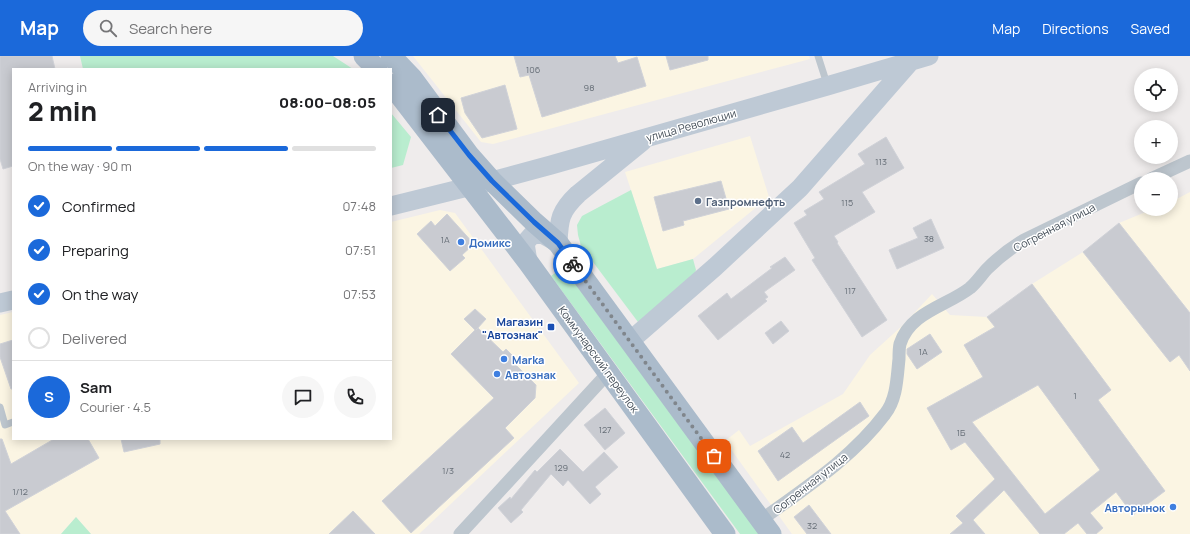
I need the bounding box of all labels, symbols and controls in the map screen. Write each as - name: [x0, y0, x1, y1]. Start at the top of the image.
- search box: [83, 10, 363, 46]
- text: Map: [20, 15, 59, 41]
- icon: search: [97, 17, 119, 39]
- text: Search here: [129, 18, 212, 39]
- text: Map: [992, 19, 1020, 38]
- text: Directions: [1042, 19, 1109, 38]
- text: Saved: [1131, 19, 1170, 38]
- house number: 106: [526, 63, 541, 76]
- map controls: [1134, 68, 1178, 216]
- button: locate: [1134, 68, 1178, 112]
- text: Arriving in: [28, 78, 87, 96]
- house number: 98: [584, 81, 594, 94]
- text: 08:00–08:05: [279, 92, 376, 113]
- text: 2 min: [28, 93, 97, 129]
- pin: [421, 98, 455, 132]
- icon: home: [427, 104, 449, 126]
- street label: улица Революции: [644, 105, 738, 145]
- button: +: [1134, 120, 1178, 164]
- house number: 113: [875, 155, 887, 168]
- text: On the way · 90 m: [28, 157, 132, 175]
- button: −: [1134, 172, 1178, 216]
- place label: Газпромнефть: [706, 194, 785, 209]
- icon: check: [28, 195, 50, 217]
- text: Confirmed: [62, 196, 135, 217]
- marker: Газпромнефть: [693, 196, 703, 206]
- house number: 115: [841, 196, 853, 209]
- text: 07:48: [342, 197, 376, 215]
- street label: Согренная улица: [1010, 199, 1098, 255]
- house number: 38: [924, 232, 934, 245]
- house number: 1А: [440, 233, 450, 246]
- place label: Домикс: [469, 235, 511, 250]
- marker: Домикс: [456, 237, 466, 247]
- icon: check: [28, 239, 50, 261]
- text: Preparing: [62, 240, 129, 261]
- text: 07:51: [345, 241, 376, 259]
- courier: [553, 244, 593, 284]
- icon: bike: [562, 253, 584, 275]
- icon: check: [28, 283, 50, 305]
- text: On the way: [62, 284, 138, 305]
- house number: 117: [844, 284, 856, 297]
- text: 07:53: [343, 285, 376, 303]
- street label: Коммунарский переулок: [555, 303, 643, 416]
- place label: Магазин "Автознак": [482, 314, 543, 342]
- marker: Магазин "Автознак": [546, 322, 556, 332]
- text: Delivered: [62, 328, 127, 349]
- house number: 1А: [918, 345, 928, 358]
- place label: Marka: [512, 352, 544, 367]
- marker: Marka: [499, 354, 509, 364]
- place label: Автознак: [505, 367, 557, 382]
- marker: Автознак: [492, 369, 502, 379]
- button: chat: [282, 376, 324, 418]
- button: phone: [334, 376, 376, 418]
- text: Sam: [80, 377, 112, 398]
- text: S: [44, 386, 54, 407]
- house number: 1: [1073, 389, 1077, 402]
- text: Courier · 4.5: [80, 398, 151, 416]
- house number: 127: [598, 423, 612, 436]
- house number: 1Б: [957, 426, 966, 439]
- pin: [697, 439, 731, 473]
- icon: bag: [703, 445, 725, 467]
- house number: 42: [780, 448, 790, 461]
- street label: Согренная улица: [770, 449, 850, 517]
- house number: 129: [554, 461, 568, 474]
- house number: 1/3: [442, 464, 454, 477]
- house number: 1/12: [12, 485, 28, 498]
- place label: Авторынок: [1104, 500, 1166, 515]
- marker: Авторынок: [1168, 502, 1178, 512]
- house number: 32: [807, 519, 817, 532]

